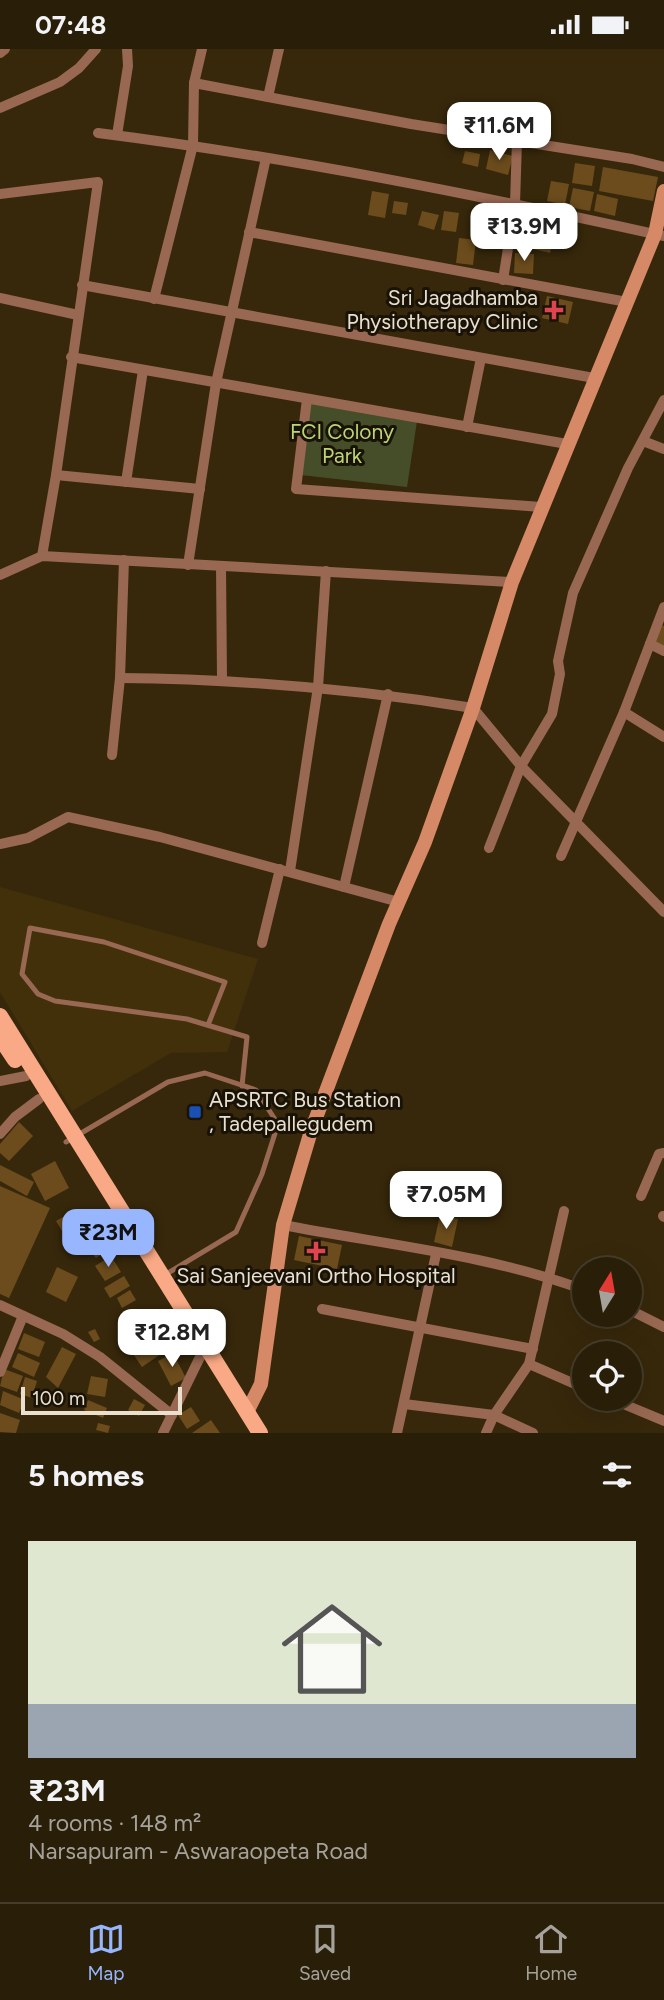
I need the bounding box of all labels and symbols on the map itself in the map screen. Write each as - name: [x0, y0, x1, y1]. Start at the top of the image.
- pin: ₹11.6M: [442, 103, 556, 162]
- pin: ₹13.9M: [467, 203, 581, 263]
- place label: Sri Jagadhamba Physiotherapy Clinic: [347, 285, 538, 334]
- marker: Sri Jagadhamba Physiotherapy Clinic: [544, 300, 564, 320]
- park label: FCI Colony Park: [290, 419, 394, 468]
- place label: APSRTC Bus Station , Tadepallegudem: [209, 1087, 401, 1136]
- marker: APSRTC Bus Station , Tadepallegudem: [187, 1104, 203, 1120]
- pin: ₹7.05M: [389, 1171, 503, 1231]
- pin: ₹23M: [67, 1209, 149, 1269]
- marker: Sai Sanjeevani Ortho Hospital: [306, 1241, 326, 1261]
- north arrow: [572, 1257, 642, 1327]
- place label: Sai Sanjeevani Ortho Hospital: [176, 1263, 456, 1288]
- pin: ₹12.8M: [115, 1309, 229, 1369]
- scale bar: [21, 1384, 182, 1416]

